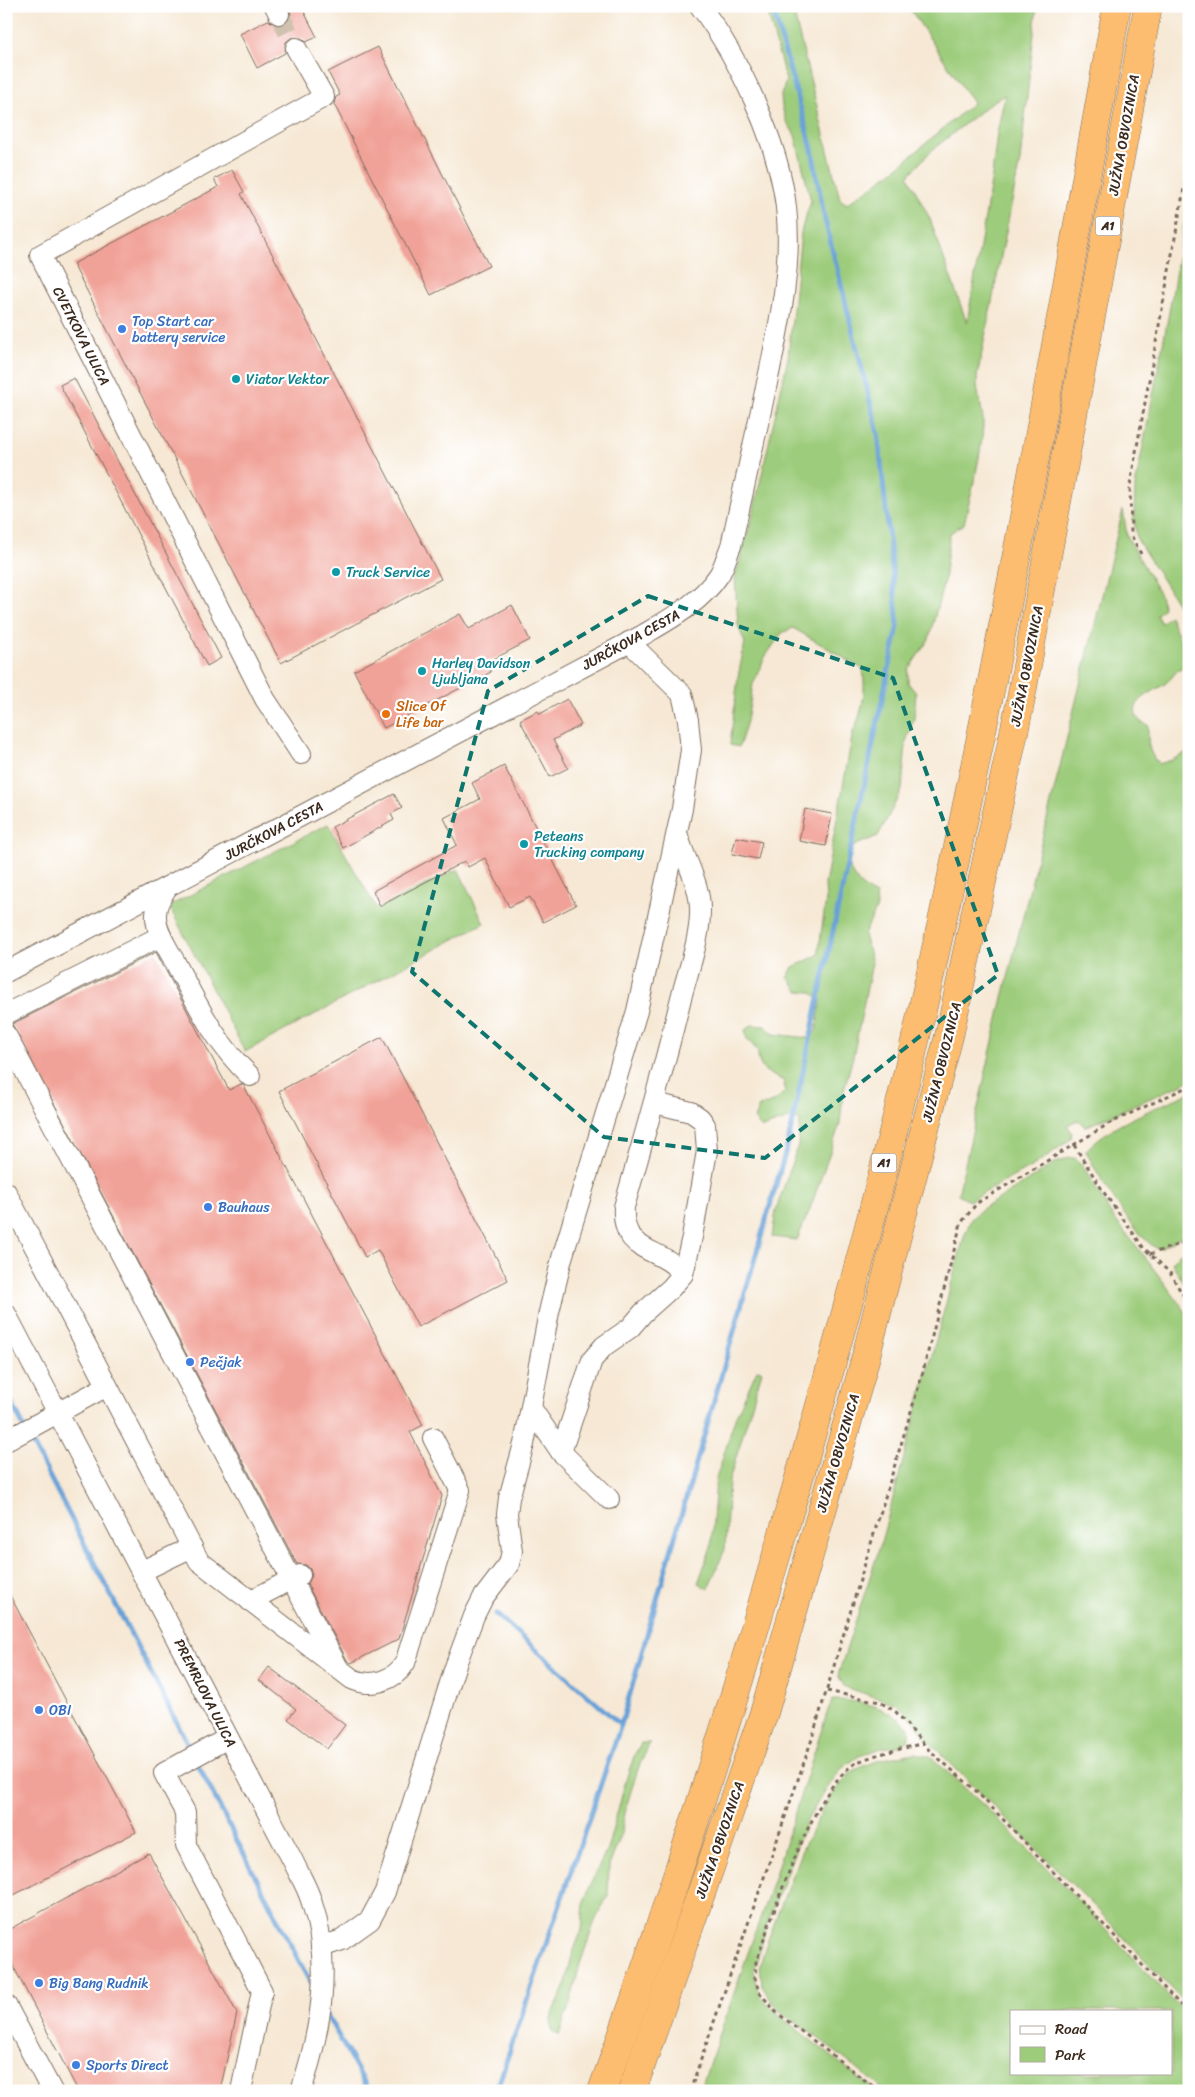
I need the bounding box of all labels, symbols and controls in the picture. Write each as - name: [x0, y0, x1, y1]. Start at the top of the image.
- street label: JUŽNA OBVOZNICA: [1101, 73, 1147, 198]
- road number: A1: [1096, 217, 1120, 236]
- street label: CVETKOVA ULICA: [45, 282, 117, 390]
- place label: Top Start car battery service: [132, 309, 226, 350]
- marker: Top Start car battery service: [116, 323, 128, 335]
- place label: Viator Vektor: [246, 367, 330, 392]
- marker: Viator Vektor: [230, 373, 242, 385]
- place label: Truck Service: [346, 560, 430, 585]
- marker: Truck Service: [330, 566, 342, 578]
- street label: JURČKOVA CESTA: [577, 603, 685, 678]
- street label: JUŽNA OBVOZNICA: [1003, 604, 1051, 729]
- place label: Harley Davidson Ljubljana: [432, 651, 531, 692]
- marker: Harley Davidson Ljubljana: [416, 665, 428, 677]
- place label: Slice Of Life bar: [396, 694, 448, 735]
- marker: Slice Of Life bar: [380, 708, 392, 720]
- street label: JURČKOVA CESTA: [219, 794, 328, 868]
- place label: Peteans Trucking company: [534, 824, 645, 865]
- marker: Peteans Trucking company: [518, 838, 530, 850]
- street label: JUŽNA OBVOZNICA: [915, 1000, 969, 1125]
- road number: A1: [872, 1154, 896, 1172]
- place label: Bauhaus: [218, 1195, 270, 1220]
- marker: Bauhaus: [202, 1201, 214, 1213]
- place label: Pečjak: [200, 1350, 242, 1375]
- marker: Pečjak: [184, 1356, 196, 1368]
- street label: JUŽNA OBVOZNICA: [809, 1391, 867, 1516]
- street label: PREMRLOVA ULICA: [167, 1634, 243, 1752]
- place label: OBI: [49, 1698, 72, 1723]
- marker: OBI: [33, 1704, 45, 1716]
- street label: JUŽNA OBVOZNICA: [688, 1778, 752, 1903]
- place label: Big Bang Rudnik: [49, 1971, 149, 1996]
- marker: Big Bang Rudnik: [33, 1977, 45, 1989]
- legend: [1010, 2010, 1172, 2074]
- text: Road: [1055, 2016, 1088, 2042]
- text: Park: [1055, 2042, 1086, 2068]
- place label: Sports Direct: [86, 2053, 169, 2078]
- marker: Sports Direct: [70, 2059, 82, 2071]

